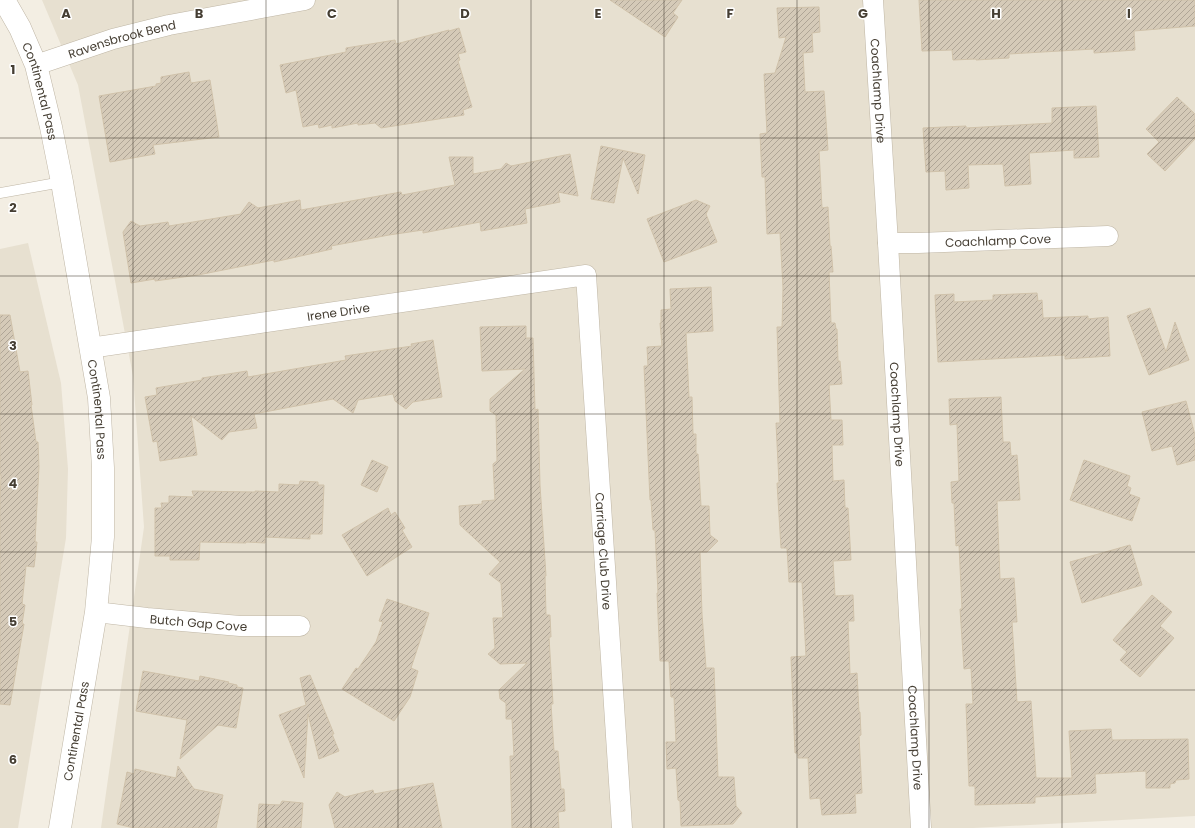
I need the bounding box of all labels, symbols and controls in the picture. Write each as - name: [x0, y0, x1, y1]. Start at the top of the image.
- text: A: [61, 4, 71, 23]
- text: B: [195, 4, 204, 23]
- text: C: [327, 4, 337, 23]
- text: D: [460, 4, 470, 23]
- text: E: [594, 4, 602, 23]
- text: F: [726, 4, 734, 23]
- text: G: [858, 4, 868, 23]
- text: H: [991, 4, 1001, 23]
- text: I: [1127, 4, 1131, 23]
- street label: Ravensbrook Bend: [66, 15, 177, 62]
- street label: Coachlamp Drive: [867, 38, 890, 144]
- street label: Continental Pass: [19, 40, 62, 142]
- text: 1: [11, 60, 15, 79]
- text: 2: [9, 198, 17, 217]
- street label: Coachlamp Cove: [945, 230, 1051, 251]
- street label: Irene Drive: [306, 298, 371, 324]
- text: 3: [9, 336, 17, 355]
- street label: Continental Pass: [84, 358, 111, 460]
- street label: Coachlamp Drive: [886, 361, 909, 467]
- text: 4: [9, 474, 18, 493]
- street label: Carriage Club Drive: [592, 492, 616, 610]
- street label: Butch Gap Cove: [149, 610, 247, 635]
- text: 5: [9, 612, 17, 631]
- street label: Continental Pass: [59, 680, 93, 782]
- street label: Coachlamp Drive: [904, 685, 927, 791]
- text: 6: [9, 750, 17, 769]

